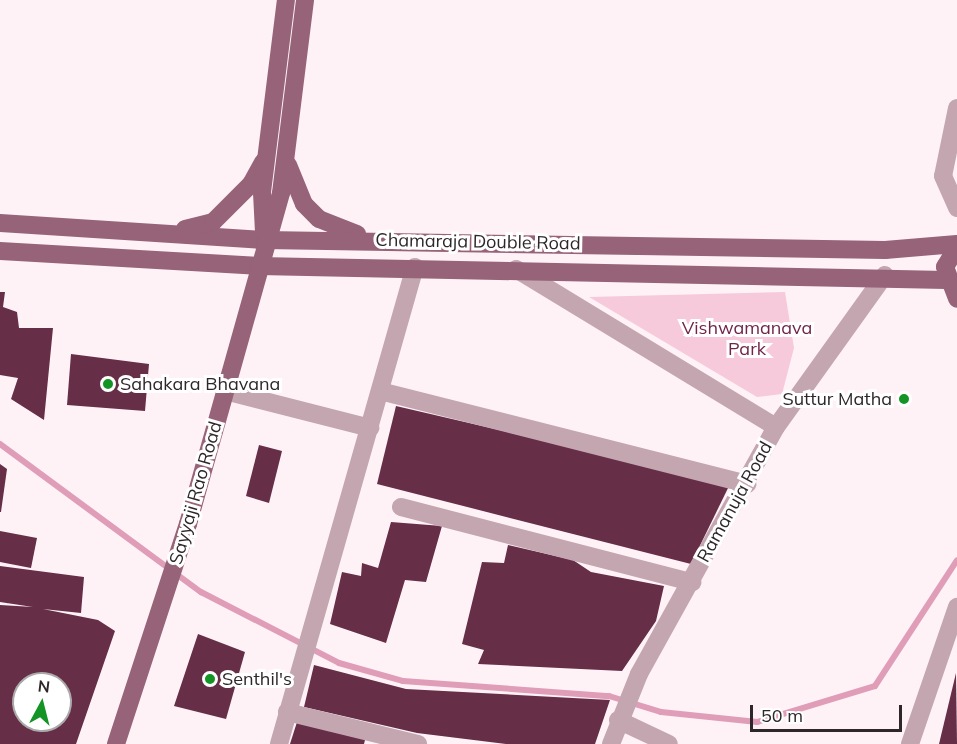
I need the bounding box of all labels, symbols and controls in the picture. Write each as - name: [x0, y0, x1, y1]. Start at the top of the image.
- street label: Chamaraja Double Road: [375, 229, 581, 255]
- park label: Vishwamanava Park: [682, 318, 812, 360]
- place label: Sahakara Bhavana: [120, 373, 280, 395]
- marker: Sahakara Bhavana: [101, 377, 115, 391]
- place label: Suttur Matha: [783, 388, 892, 410]
- marker: Suttur Matha: [897, 392, 911, 406]
- street label: Sayyaji Rao Road: [165, 419, 227, 567]
- street label: Ramanuja Road: [693, 438, 777, 566]
- place label: Senthil's: [222, 668, 292, 690]
- north arrow: [12, 672, 72, 732]
- marker: Senthil's: [203, 672, 217, 686]
- text: N: [37, 675, 51, 697]
- scale bar: [753, 693, 904, 731]
- text: 50 m: [761, 704, 803, 727]

